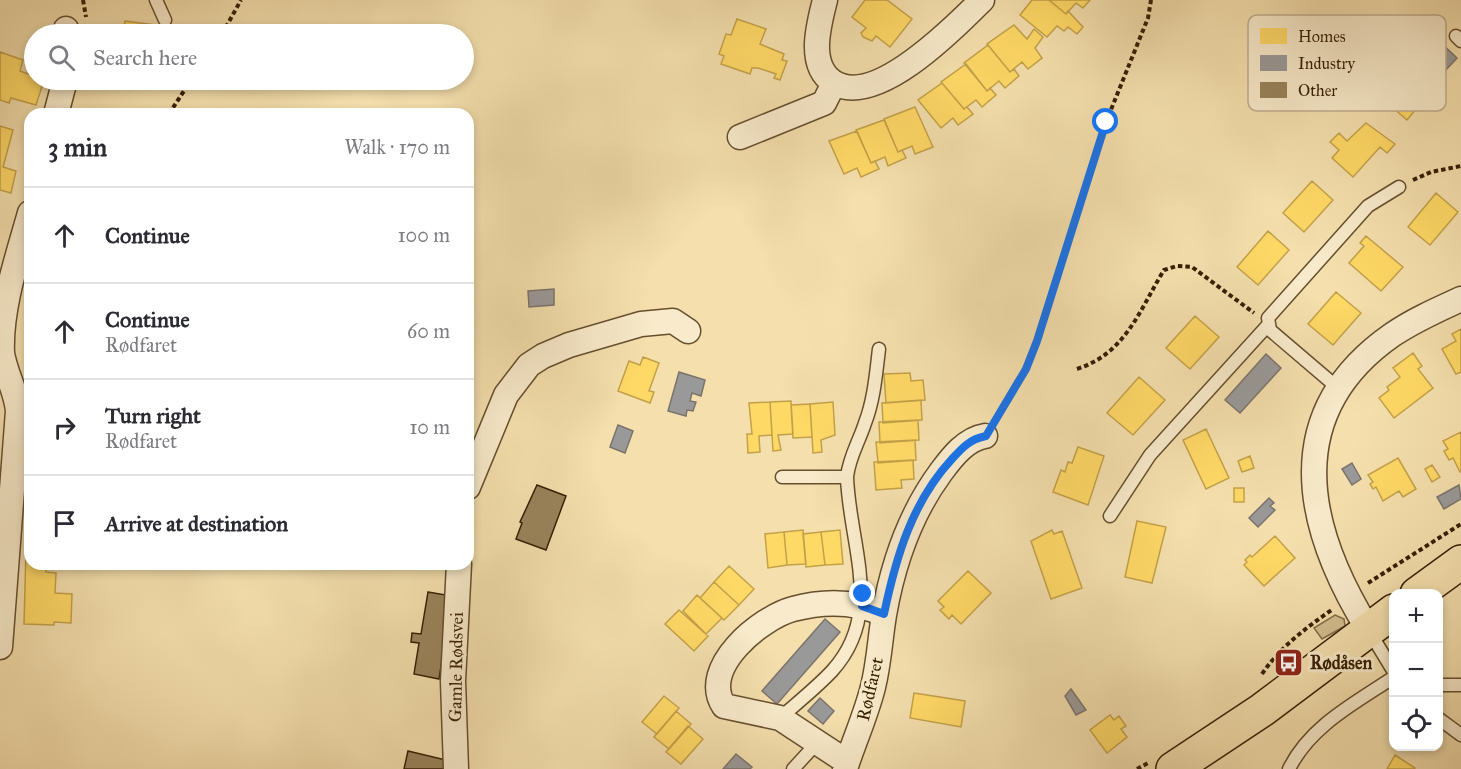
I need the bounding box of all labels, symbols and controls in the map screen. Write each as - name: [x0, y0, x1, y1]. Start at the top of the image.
- legend: [1248, 15, 1446, 111]
- search box: [24, 24, 474, 90]
- text: Homes: [1298, 27, 1346, 46]
- icon: search: [45, 41, 78, 74]
- text: Search here: [93, 44, 197, 71]
- text: Industry: [1298, 54, 1356, 73]
- text: Other: [1298, 81, 1337, 100]
- route start: [1092, 108, 1118, 134]
- text: 3 min: [48, 131, 107, 163]
- text: Walk · 170 m: [345, 135, 450, 159]
- icon: ahead: [48, 219, 81, 252]
- text: Continue: [105, 222, 190, 249]
- text: 100 m: [398, 223, 450, 247]
- text: Continue: [105, 306, 190, 333]
- icon: ahead: [48, 315, 81, 348]
- text: 60 m: [407, 319, 450, 343]
- text: Rødfaret: [105, 333, 177, 357]
- text: Turn right: [105, 402, 201, 429]
- icon: right: [48, 411, 81, 444]
- text: 10 m: [409, 415, 450, 439]
- text: Rødfaret: [105, 429, 177, 453]
- icon: arrive: [48, 507, 81, 540]
- text: Arrive at destination: [105, 510, 288, 537]
- route end: [849, 580, 875, 606]
- map controls: [1389, 589, 1443, 751]
- button: +: [1389, 589, 1443, 643]
- street label: Gamle Rødsvei: [444, 612, 468, 722]
- button: −: [1389, 643, 1443, 697]
- bus stop icon: Rødåsen: [1273, 647, 1305, 679]
- place label: Rødåsen: [1310, 652, 1372, 674]
- street label: Rødfaret: [852, 654, 888, 723]
- button: locate: [1389, 697, 1443, 751]

